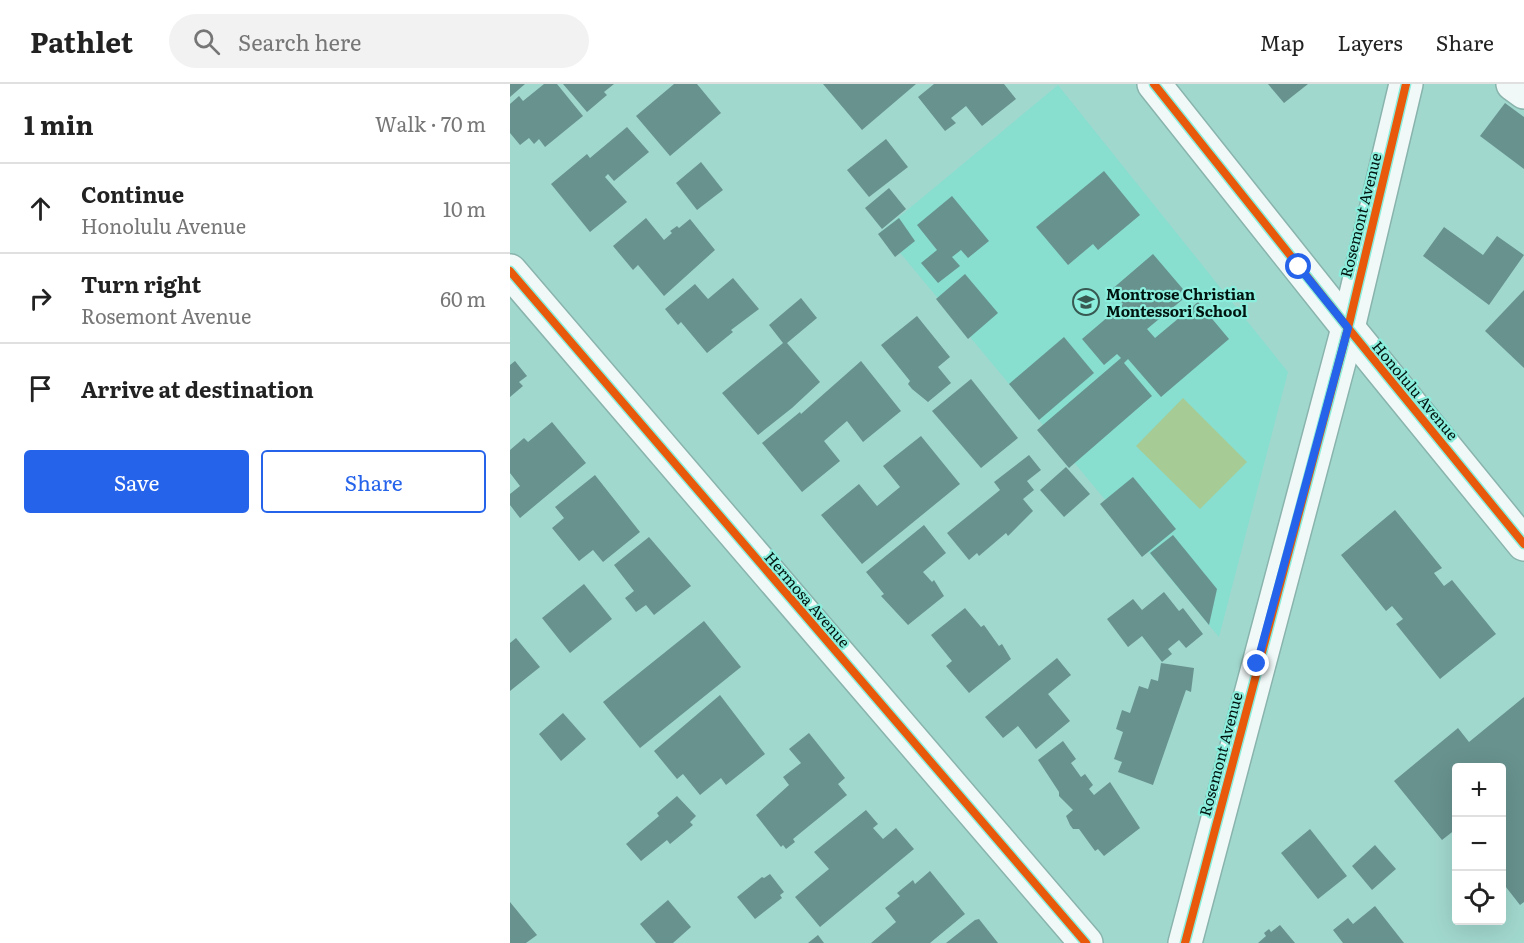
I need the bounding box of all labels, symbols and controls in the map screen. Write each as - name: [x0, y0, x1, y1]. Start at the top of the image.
- search box: [169, 14, 589, 68]
- text: Pathlet: [30, 20, 133, 62]
- icon: search: [190, 25, 223, 58]
- text: Search here: [238, 25, 361, 58]
- text: Map: [1260, 26, 1305, 57]
- text: Layers: [1338, 26, 1403, 57]
- text: Share: [1436, 26, 1494, 57]
- text: 1 min: [24, 104, 93, 143]
- text: Walk · 70 m: [375, 108, 486, 138]
- street label: Rosemont Avenue: [1333, 150, 1387, 280]
- text: Continue: [81, 177, 184, 210]
- icon: ahead: [24, 192, 57, 225]
- text: 10 m: [443, 193, 486, 223]
- text: Honolulu Avenue: [81, 210, 246, 240]
- route start: [1285, 253, 1311, 279]
- text: Turn right: [81, 267, 201, 300]
- icon: right: [24, 282, 57, 315]
- place label: Montrose Christian Montessori School: [1106, 282, 1256, 322]
- text: 60 m: [440, 283, 486, 313]
- school or university icon: Montrose Christian Montessori School: [1071, 287, 1101, 317]
- text: Rosemont Avenue: [81, 300, 251, 330]
- street label: Honolulu Avenue: [1367, 335, 1465, 445]
- icon: arrive: [24, 372, 57, 405]
- text: Arrive at destination: [81, 372, 314, 405]
- button: Save: [24, 450, 249, 513]
- button: Share: [261, 450, 486, 513]
- street label: Hermosa Avenue: [760, 546, 856, 652]
- route end: [1243, 650, 1269, 676]
- street label: Rosemont Avenue: [1192, 689, 1248, 819]
- map controls: [1452, 763, 1506, 925]
- button: +: [1452, 763, 1506, 817]
- button: −: [1452, 817, 1506, 871]
- button: locate: [1452, 871, 1506, 925]

